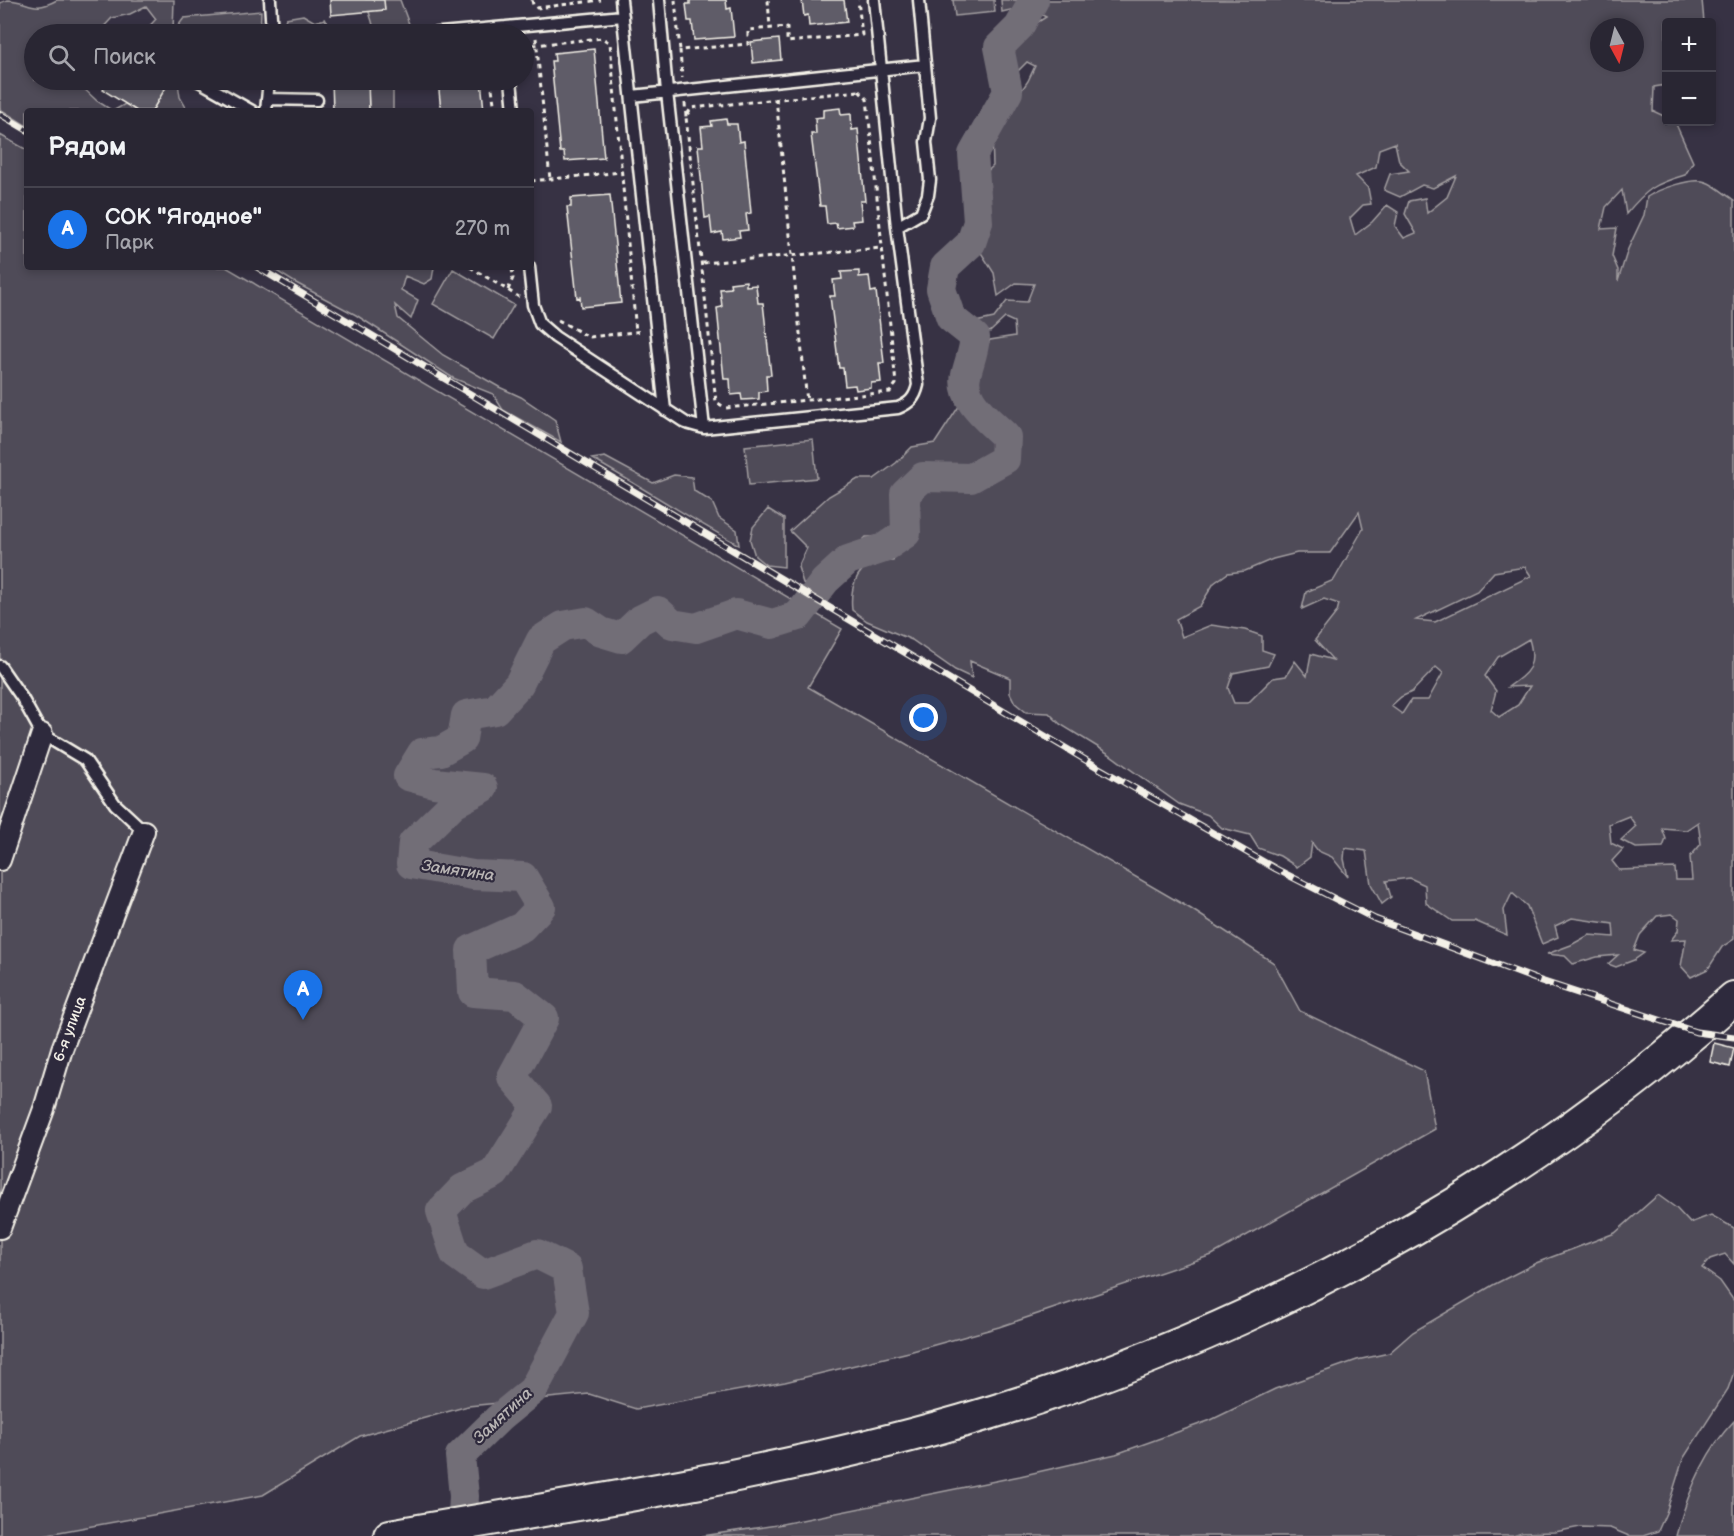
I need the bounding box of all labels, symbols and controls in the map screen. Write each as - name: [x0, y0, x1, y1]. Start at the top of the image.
- north arrow: [1590, 18, 1644, 72]
- map controls: [1662, 18, 1716, 126]
- button: +: [1662, 18, 1716, 72]
- search box: [24, 24, 534, 90]
- icon: search: [45, 41, 78, 74]
- text: Поиск: [93, 44, 156, 71]
- button: −: [1662, 72, 1716, 126]
- text: Рядом: [48, 132, 126, 163]
- text: СОК "Ягодное": [105, 204, 262, 231]
- text: A: [61, 217, 74, 241]
- text: 270 m: [455, 217, 510, 241]
- text: Парк: [105, 231, 154, 255]
- your location: [909, 703, 938, 732]
- water label: Замятина: [420, 856, 496, 886]
- pin: A: [284, 970, 322, 1020]
- street label: 6-я улица: [49, 993, 91, 1064]
- water label: Замятина: [470, 1384, 536, 1448]

